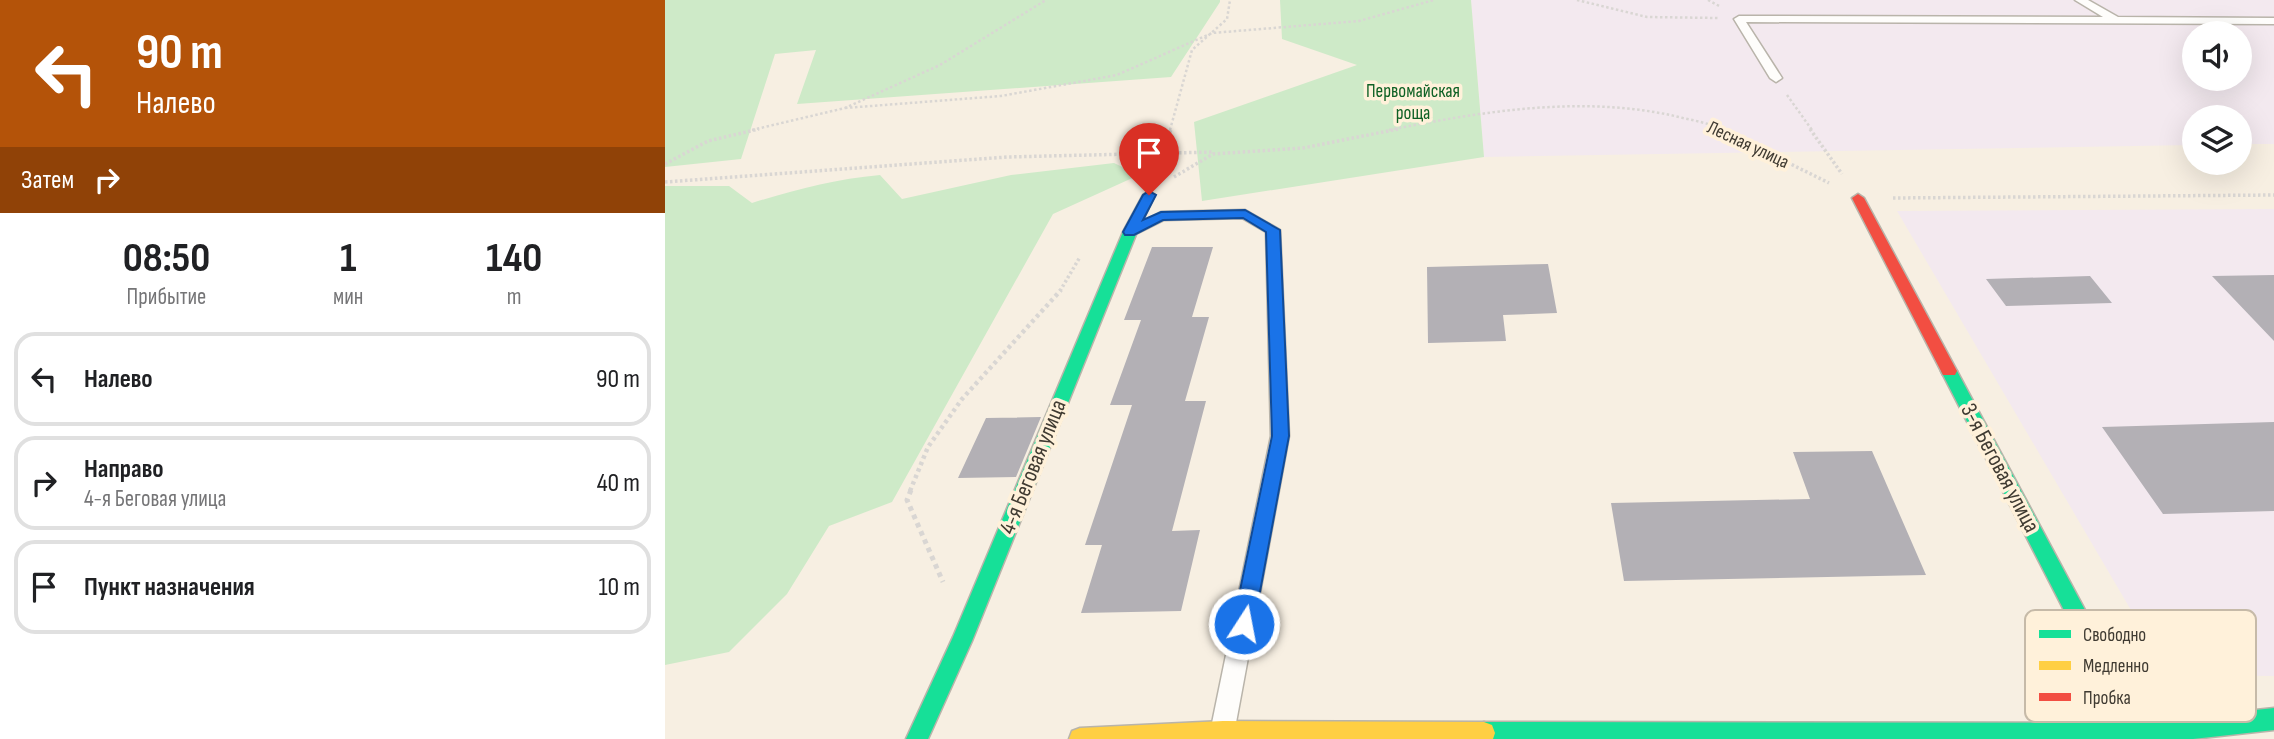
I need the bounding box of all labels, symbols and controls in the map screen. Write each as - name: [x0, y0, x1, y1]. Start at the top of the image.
- map controls: [2182, 21, 2252, 175]
- button: sound: [2182, 21, 2252, 91]
- text: 90 m: [136, 24, 223, 83]
- icon: left: [21, 28, 112, 119]
- park label: Первомайская роща: [1366, 80, 1460, 125]
- text: Налево: [136, 84, 216, 123]
- button: layers: [2182, 105, 2252, 175]
- street label: Лесная улица: [1703, 116, 1793, 174]
- pin: [1119, 123, 1179, 195]
- icon: arrive: [1130, 134, 1168, 172]
- icon: right: [88, 161, 126, 199]
- text: Затем: [21, 165, 74, 196]
- text: 08:50: [123, 233, 210, 284]
- text: 1: [340, 233, 356, 284]
- text: 140: [486, 233, 542, 284]
- text: Прибытие: [127, 283, 206, 311]
- text: мин: [333, 283, 363, 311]
- text: m: [507, 283, 522, 311]
- icon: left: [25, 360, 63, 398]
- text: Налево: [84, 364, 153, 395]
- text: 90 m: [596, 364, 640, 395]
- street label: 4-я Беговая улица: [993, 396, 1073, 538]
- street label: 3-я Беговая улица: [1954, 399, 2046, 537]
- text: Направо: [84, 454, 163, 485]
- icon: right: [25, 464, 63, 502]
- text: 40 m: [597, 468, 640, 499]
- text: 4-я Беговая улица: [84, 485, 226, 513]
- icon: arrive: [25, 568, 63, 606]
- text: Пункт назначения: [84, 572, 255, 603]
- text: 10 m: [598, 572, 640, 603]
- position arrow: [1207, 587, 1281, 661]
- legend: [2025, 610, 2256, 722]
- text: Свободно: [2083, 624, 2146, 647]
- text: Медленно: [2083, 655, 2149, 678]
- text: Пробка: [2083, 687, 2131, 710]

